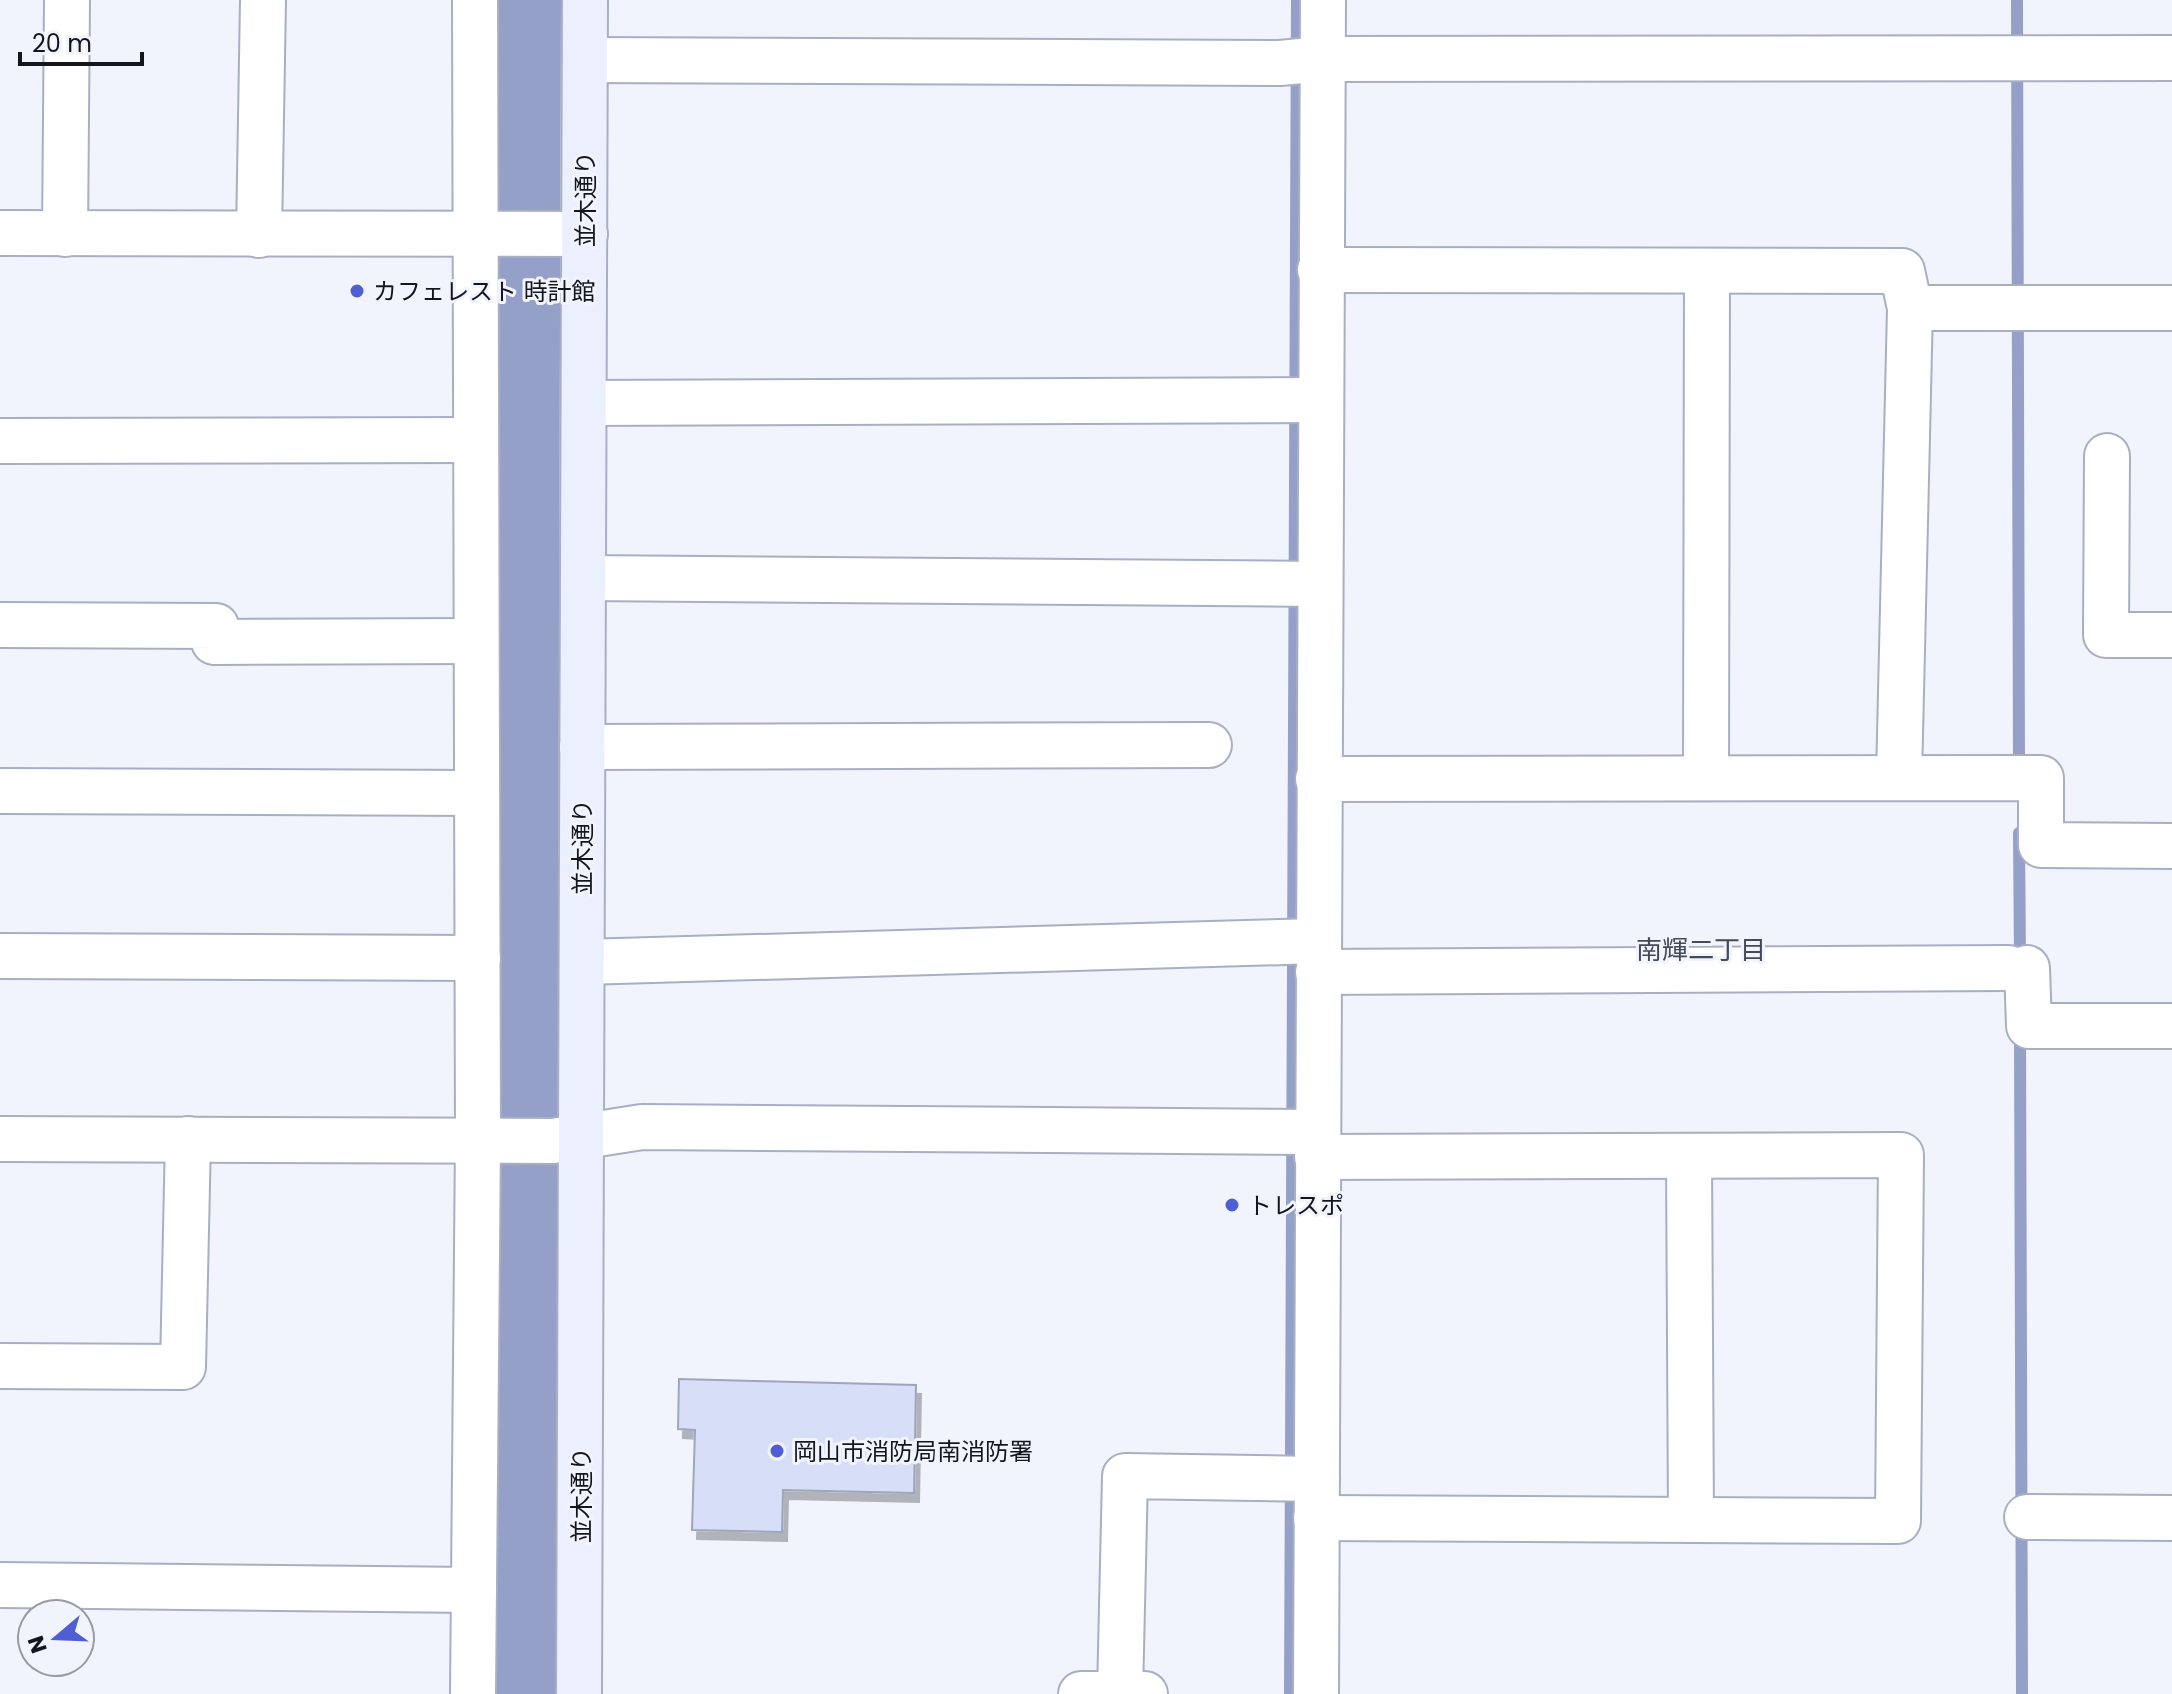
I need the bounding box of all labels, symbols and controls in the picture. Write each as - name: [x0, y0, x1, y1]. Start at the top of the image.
- scale bar: [20, 16, 142, 66]
- text: 20 m: [32, 27, 92, 60]
- street label: 並木通り: [569, 151, 602, 247]
- place label: カフェレスト 時計館: [373, 275, 595, 308]
- marker: カフェレスト 時計館: [348, 282, 366, 300]
- street label: 並木通り: [566, 799, 599, 895]
- district label: 南輝二丁目: [1636, 932, 1766, 968]
- place label: トレスポ: [1248, 1189, 1344, 1222]
- marker: トレスポ: [1223, 1196, 1241, 1214]
- place label: 岡山市消防局南消防署: [793, 1435, 1033, 1468]
- marker: 岡山市消防局南消防署: [768, 1442, 786, 1460]
- street label: 並木通り: [565, 1447, 598, 1543]
- north arrow: [16, 1598, 96, 1678]
- text: N: [20, 1631, 55, 1657]

